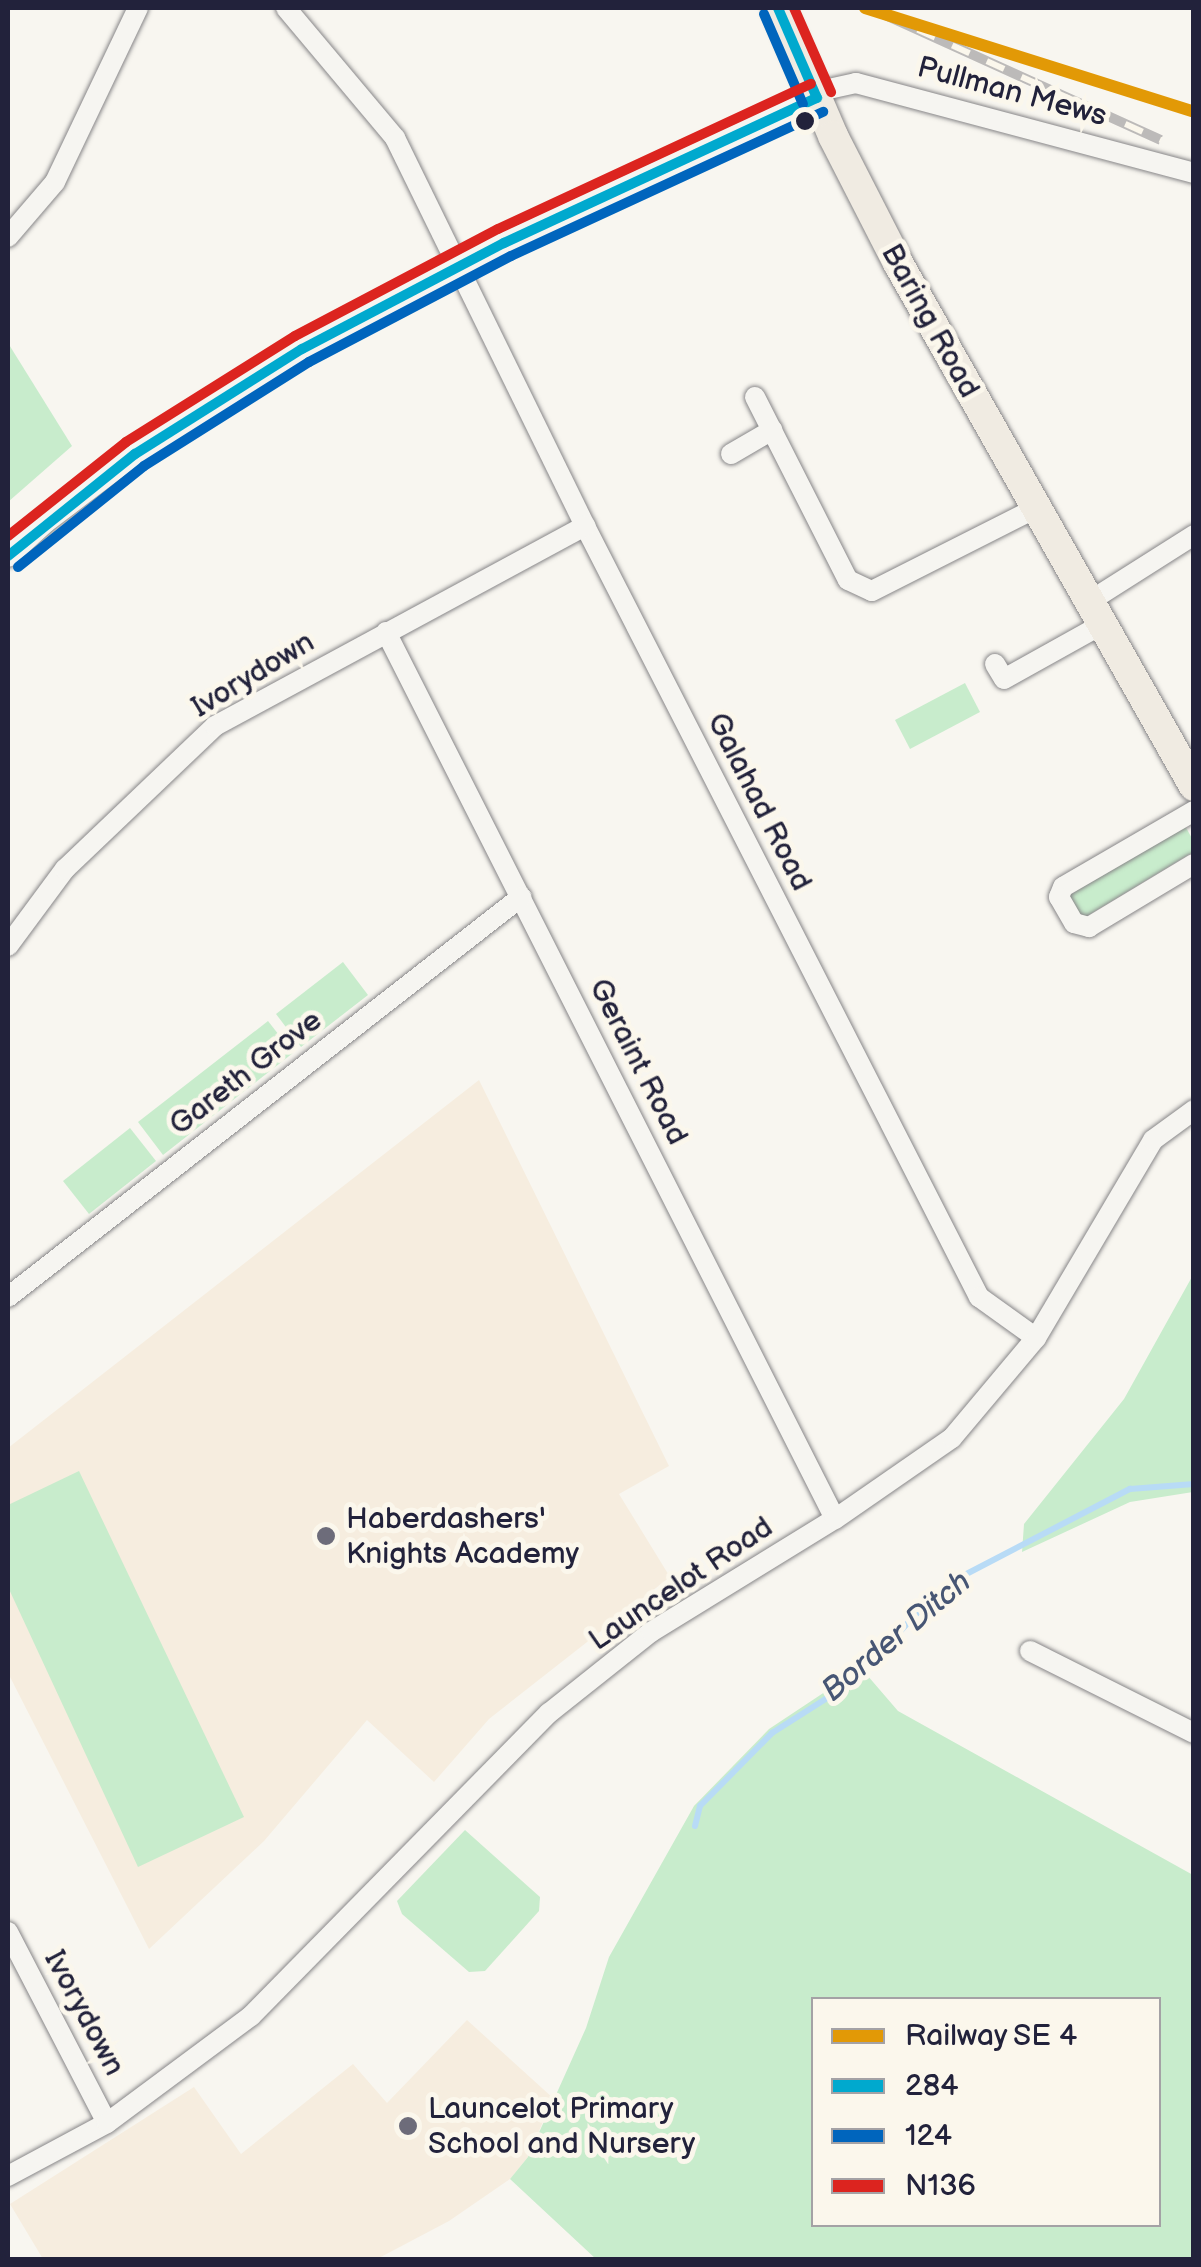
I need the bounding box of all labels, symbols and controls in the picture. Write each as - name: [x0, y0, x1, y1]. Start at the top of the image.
- street label: Pullman Mews: [913, 49, 1111, 135]
- unlabelled marker: [795, 111, 815, 131]
- street label: Baring Road: [873, 238, 987, 404]
- street label: Ivorydown: [185, 624, 321, 726]
- street label: Galahad Road: [699, 707, 819, 897]
- street label: Geraint Road: [581, 973, 695, 1151]
- street label: Gareth Grove: [163, 1003, 329, 1143]
- place label: Haberdashers' Knights Academy: [346, 1501, 579, 1572]
- street label: Launcelot Road: [582, 1509, 780, 1659]
- marker: Haberdashers' Knights Academy: [315, 1525, 337, 1547]
- water label: Border Ditch: [815, 1563, 979, 1711]
- street label: Ivorydown: [36, 1944, 132, 2082]
- legend: [811, 1997, 1161, 2227]
- text: Railway SE 4: [905, 2018, 1077, 2054]
- text: 284: [905, 2068, 959, 2104]
- place label: Launcelot Primary School and Nursery: [428, 2091, 695, 2162]
- marker: Launcelot Primary School and Nursery: [397, 2115, 419, 2137]
- text: 124: [905, 2118, 952, 2154]
- text: N136: [905, 2168, 976, 2204]

